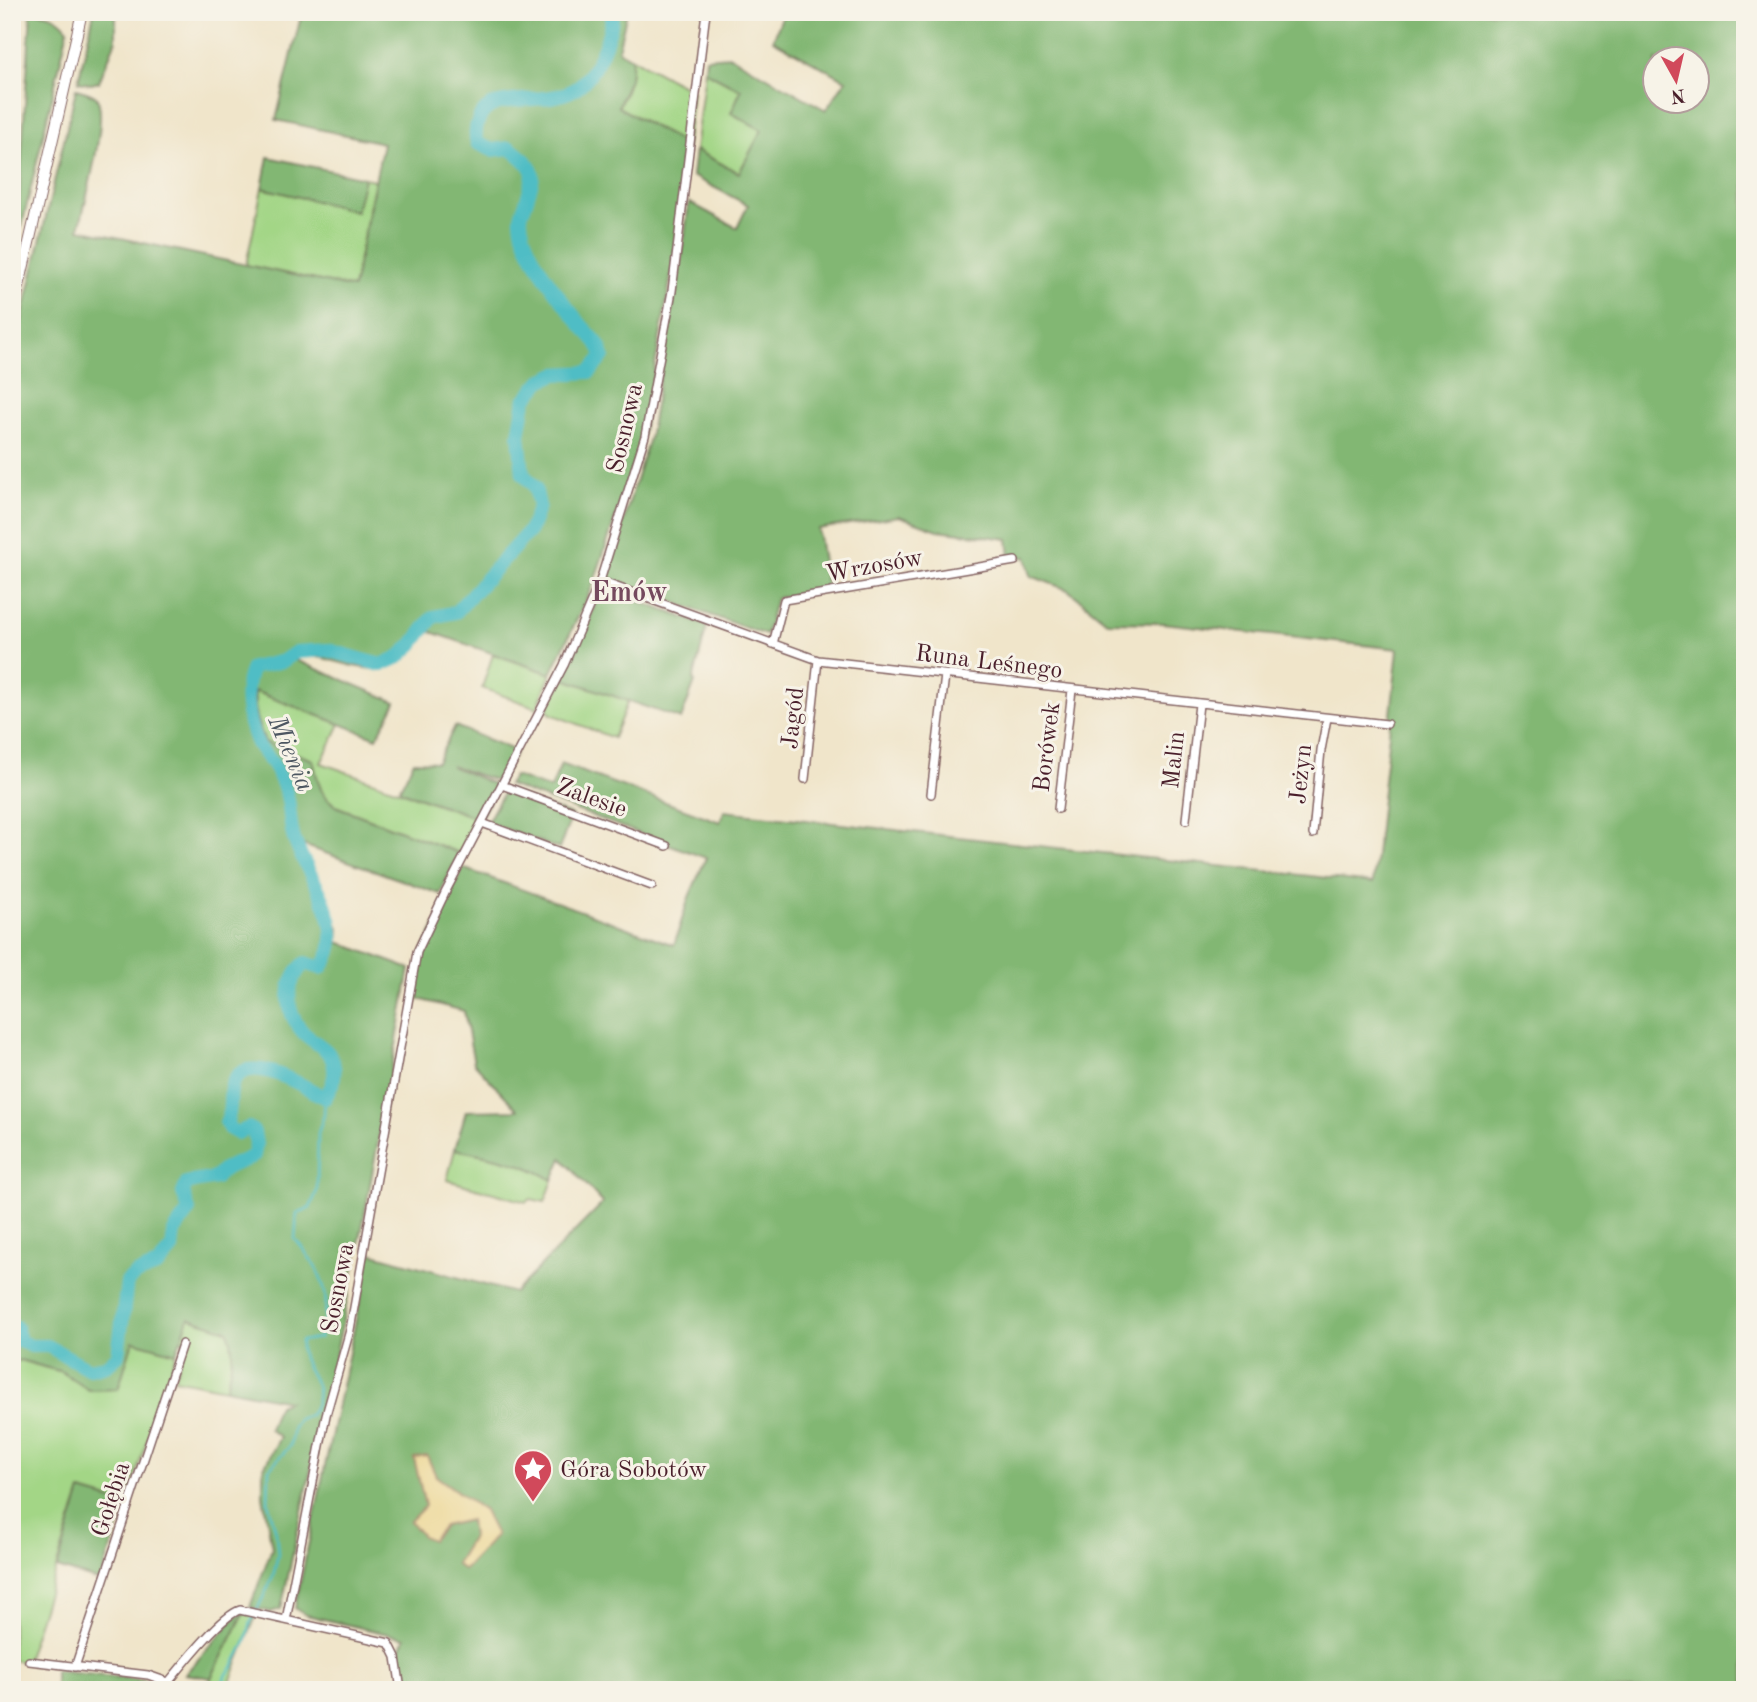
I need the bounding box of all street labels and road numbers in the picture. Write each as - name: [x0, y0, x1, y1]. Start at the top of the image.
- street label: Sosnowa: [604, 381, 648, 476]
- street label: Wrzosów: [824, 547, 925, 587]
- street label: Runa Leśnego: [914, 642, 1064, 684]
- street label: Jagód: [779, 686, 809, 750]
- street label: Borówek: [1031, 701, 1065, 794]
- street label: Malin: [1160, 730, 1190, 790]
- street label: Jeżyn: [1287, 743, 1317, 805]
- street label: Zalesie: [553, 775, 630, 823]
- street label: Sosnowa: [318, 1241, 359, 1336]
- street label: Gołębia: [89, 1459, 135, 1540]

